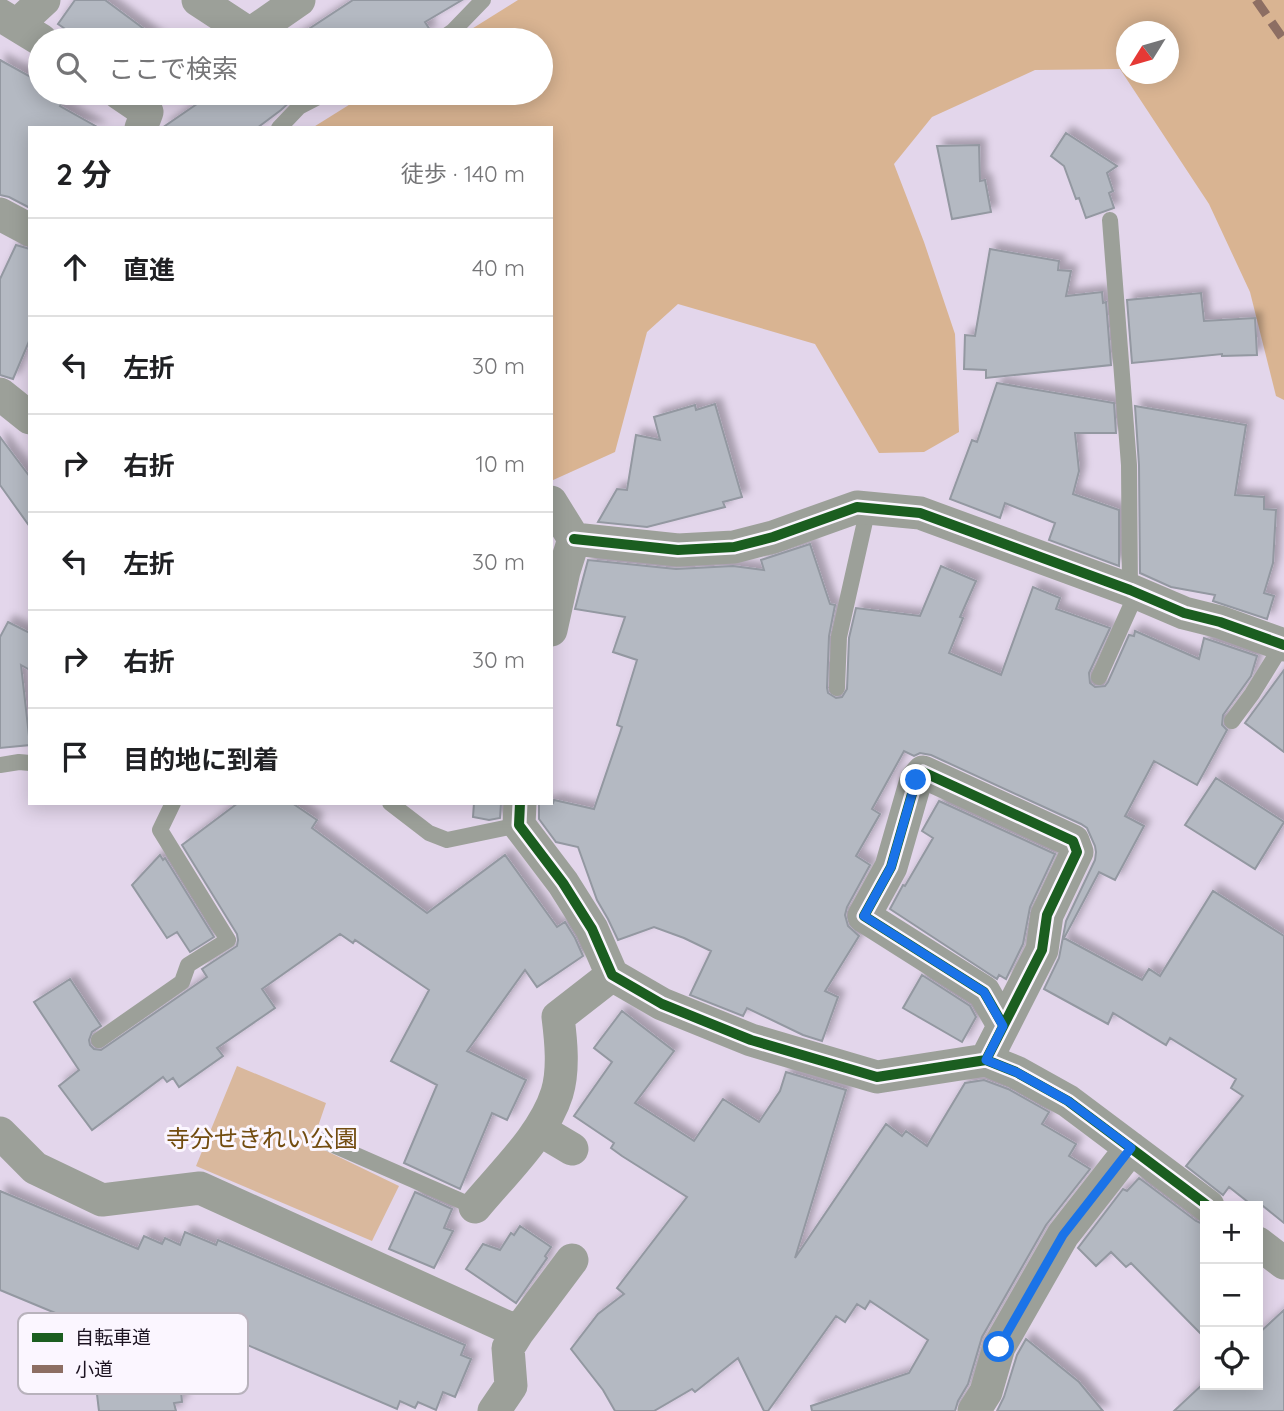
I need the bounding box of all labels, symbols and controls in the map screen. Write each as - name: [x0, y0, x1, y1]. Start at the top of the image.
- north arrow: [1116, 21, 1179, 84]
- search box: [28, 28, 553, 105]
- icon: search: [52, 48, 90, 86]
- text: ここで検索: [108, 52, 238, 85]
- text: 2 分: [56, 155, 111, 193]
- text: 徒歩 · 140 m: [401, 159, 525, 188]
- icon: ahead: [56, 248, 94, 286]
- text: 直進: [123, 253, 175, 286]
- text: 40 m: [472, 253, 525, 282]
- icon: left: [56, 346, 94, 384]
- text: 左折: [123, 351, 175, 384]
- text: 30 m: [472, 351, 525, 380]
- icon: right: [56, 444, 94, 482]
- text: 右折: [123, 449, 175, 482]
- text: 10 m: [476, 449, 525, 478]
- icon: left: [56, 542, 94, 580]
- text: 左折: [123, 547, 175, 580]
- text: 30 m: [472, 547, 525, 576]
- icon: right: [56, 640, 94, 678]
- text: 右折: [123, 645, 175, 678]
- text: 30 m: [472, 645, 525, 674]
- icon: arrive: [56, 738, 94, 776]
- text: 目的地に到着: [123, 743, 279, 776]
- route end: [900, 764, 931, 795]
- park label: 寺分せきれい公園: [166, 1123, 358, 1153]
- map controls: [1200, 1201, 1263, 1390]
- button: +: [1200, 1201, 1263, 1264]
- button: −: [1200, 1264, 1263, 1327]
- legend: [18, 1313, 248, 1394]
- text: 自転車道: [75, 1325, 151, 1349]
- button: locate: [1200, 1327, 1263, 1390]
- route start: [983, 1331, 1014, 1362]
- text: 小道: [75, 1357, 113, 1381]

